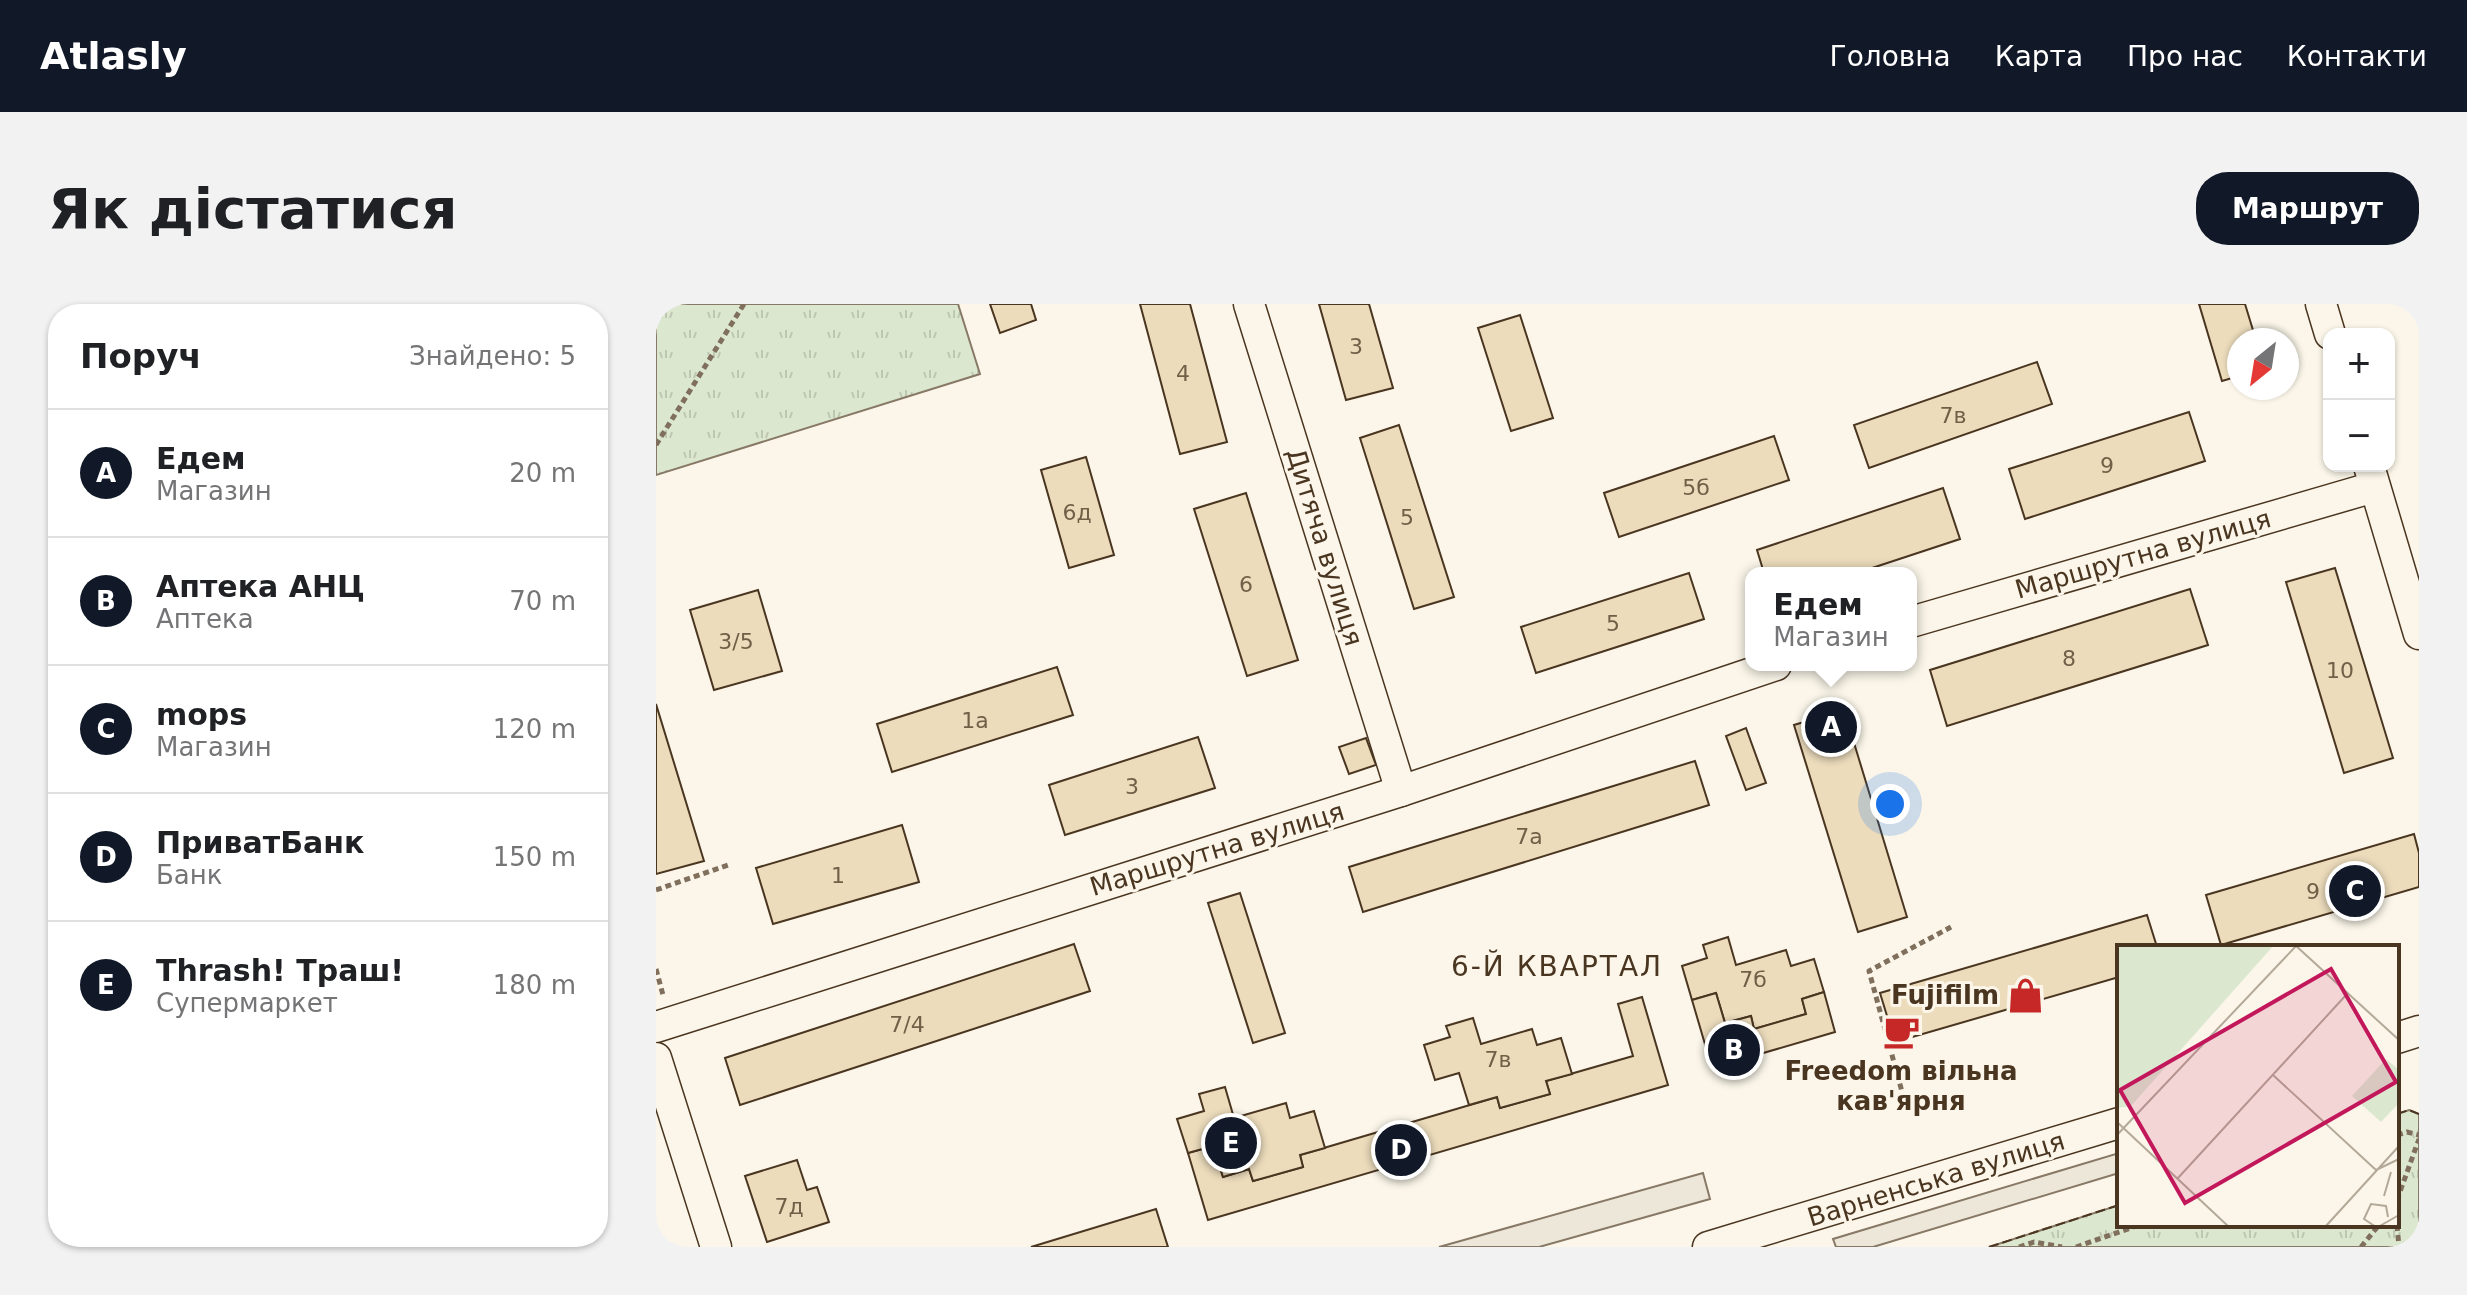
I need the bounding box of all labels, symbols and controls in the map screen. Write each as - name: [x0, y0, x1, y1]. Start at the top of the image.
- text: Atlasly: [40, 34, 187, 78]
- text: Головна: [1830, 40, 1951, 73]
- text: Карта: [1995, 40, 2083, 73]
- text: Про нас: [2127, 40, 2243, 73]
- text: Контакти: [2287, 40, 2427, 73]
- button: Маршрут: [2196, 172, 2419, 245]
- text: Як дістатися: [48, 176, 457, 241]
- north arrow: [2227, 328, 2299, 400]
- map controls: [2323, 328, 2395, 472]
- button: +: [2323, 328, 2395, 400]
- house number: 3: [1349, 334, 1363, 359]
- text: Поруч: [80, 336, 202, 376]
- text: Знайдено: 5: [409, 341, 576, 371]
- house number: 4: [1176, 361, 1190, 386]
- button: −: [2323, 400, 2395, 472]
- house number: 7в: [1940, 403, 1966, 428]
- text: Едем: [156, 441, 246, 476]
- street label: Дитяча вулиця: [1281, 445, 1369, 649]
- house number: 9: [2100, 453, 2114, 478]
- text: A: [96, 458, 116, 488]
- text: 20 m: [509, 458, 576, 488]
- house number: 5б: [1682, 475, 1710, 500]
- text: Магазин: [156, 476, 272, 506]
- house number: 6д: [1062, 500, 1092, 525]
- street label: Маршрутна вулиця: [2012, 503, 2274, 605]
- house number: 5: [1400, 505, 1414, 530]
- popup: [1745, 567, 1917, 671]
- text: Аптека АНЦ: [156, 569, 365, 604]
- house number: 6: [1239, 572, 1253, 597]
- text: B: [96, 586, 116, 616]
- text: 70 m: [509, 586, 576, 616]
- text: Едем: [1773, 587, 1863, 622]
- text: Аптека: [156, 604, 254, 634]
- house number: 5: [1606, 611, 1620, 636]
- text: Магазин: [1773, 622, 1889, 652]
- house number: 3/5: [718, 629, 754, 654]
- house number: 8: [2062, 646, 2076, 671]
- house number: 10: [2326, 658, 2354, 683]
- text: mops: [156, 697, 247, 732]
- pin: A: [1805, 697, 1857, 757]
- house number: 1а: [961, 708, 989, 733]
- text: C: [96, 714, 116, 744]
- text: 120 m: [493, 714, 576, 744]
- text: Магазин: [156, 732, 272, 762]
- house number: 3: [1125, 774, 1139, 799]
- your location: [1870, 784, 1910, 824]
- street label: Маршрутна вулиця: [1086, 796, 1348, 902]
- house number: 7а: [1515, 824, 1543, 849]
- text: ПриватБанк: [156, 825, 364, 860]
- text: D: [95, 842, 117, 872]
- text: 150 m: [493, 842, 576, 872]
- text: Банк: [156, 860, 222, 890]
- pin: C: [2329, 861, 2381, 921]
- house number: 1: [831, 863, 845, 888]
- house number: 9: [2306, 879, 2320, 904]
- inset map: [2117, 945, 2399, 1227]
- district label: 6-Й КВАРТАЛ: [1451, 949, 1663, 983]
- text: Thrash! Траш!: [156, 953, 404, 988]
- house number: 7б: [1739, 967, 1767, 992]
- text: E: [97, 970, 115, 1000]
- text: 180 m: [493, 970, 576, 1000]
- shop icon: Fujifilm: [2006, 976, 2044, 1014]
- place label: Fujifilm: [1891, 980, 1999, 1010]
- text: Супермаркет: [156, 988, 338, 1018]
- house number: 7/4: [889, 1012, 925, 1037]
- cafe icon: Freedom вільна кав'ярня: [1882, 1013, 1920, 1051]
- pin: B: [1708, 1020, 1760, 1080]
- house number: 7в: [1485, 1047, 1511, 1072]
- place label: Freedom вільна кав'ярня: [1784, 1056, 2018, 1116]
- pin: E: [1205, 1113, 1257, 1173]
- pin: D: [1375, 1120, 1427, 1180]
- street label: Варненська вулиця: [1804, 1126, 2068, 1232]
- house number: 7д: [774, 1194, 804, 1219]

